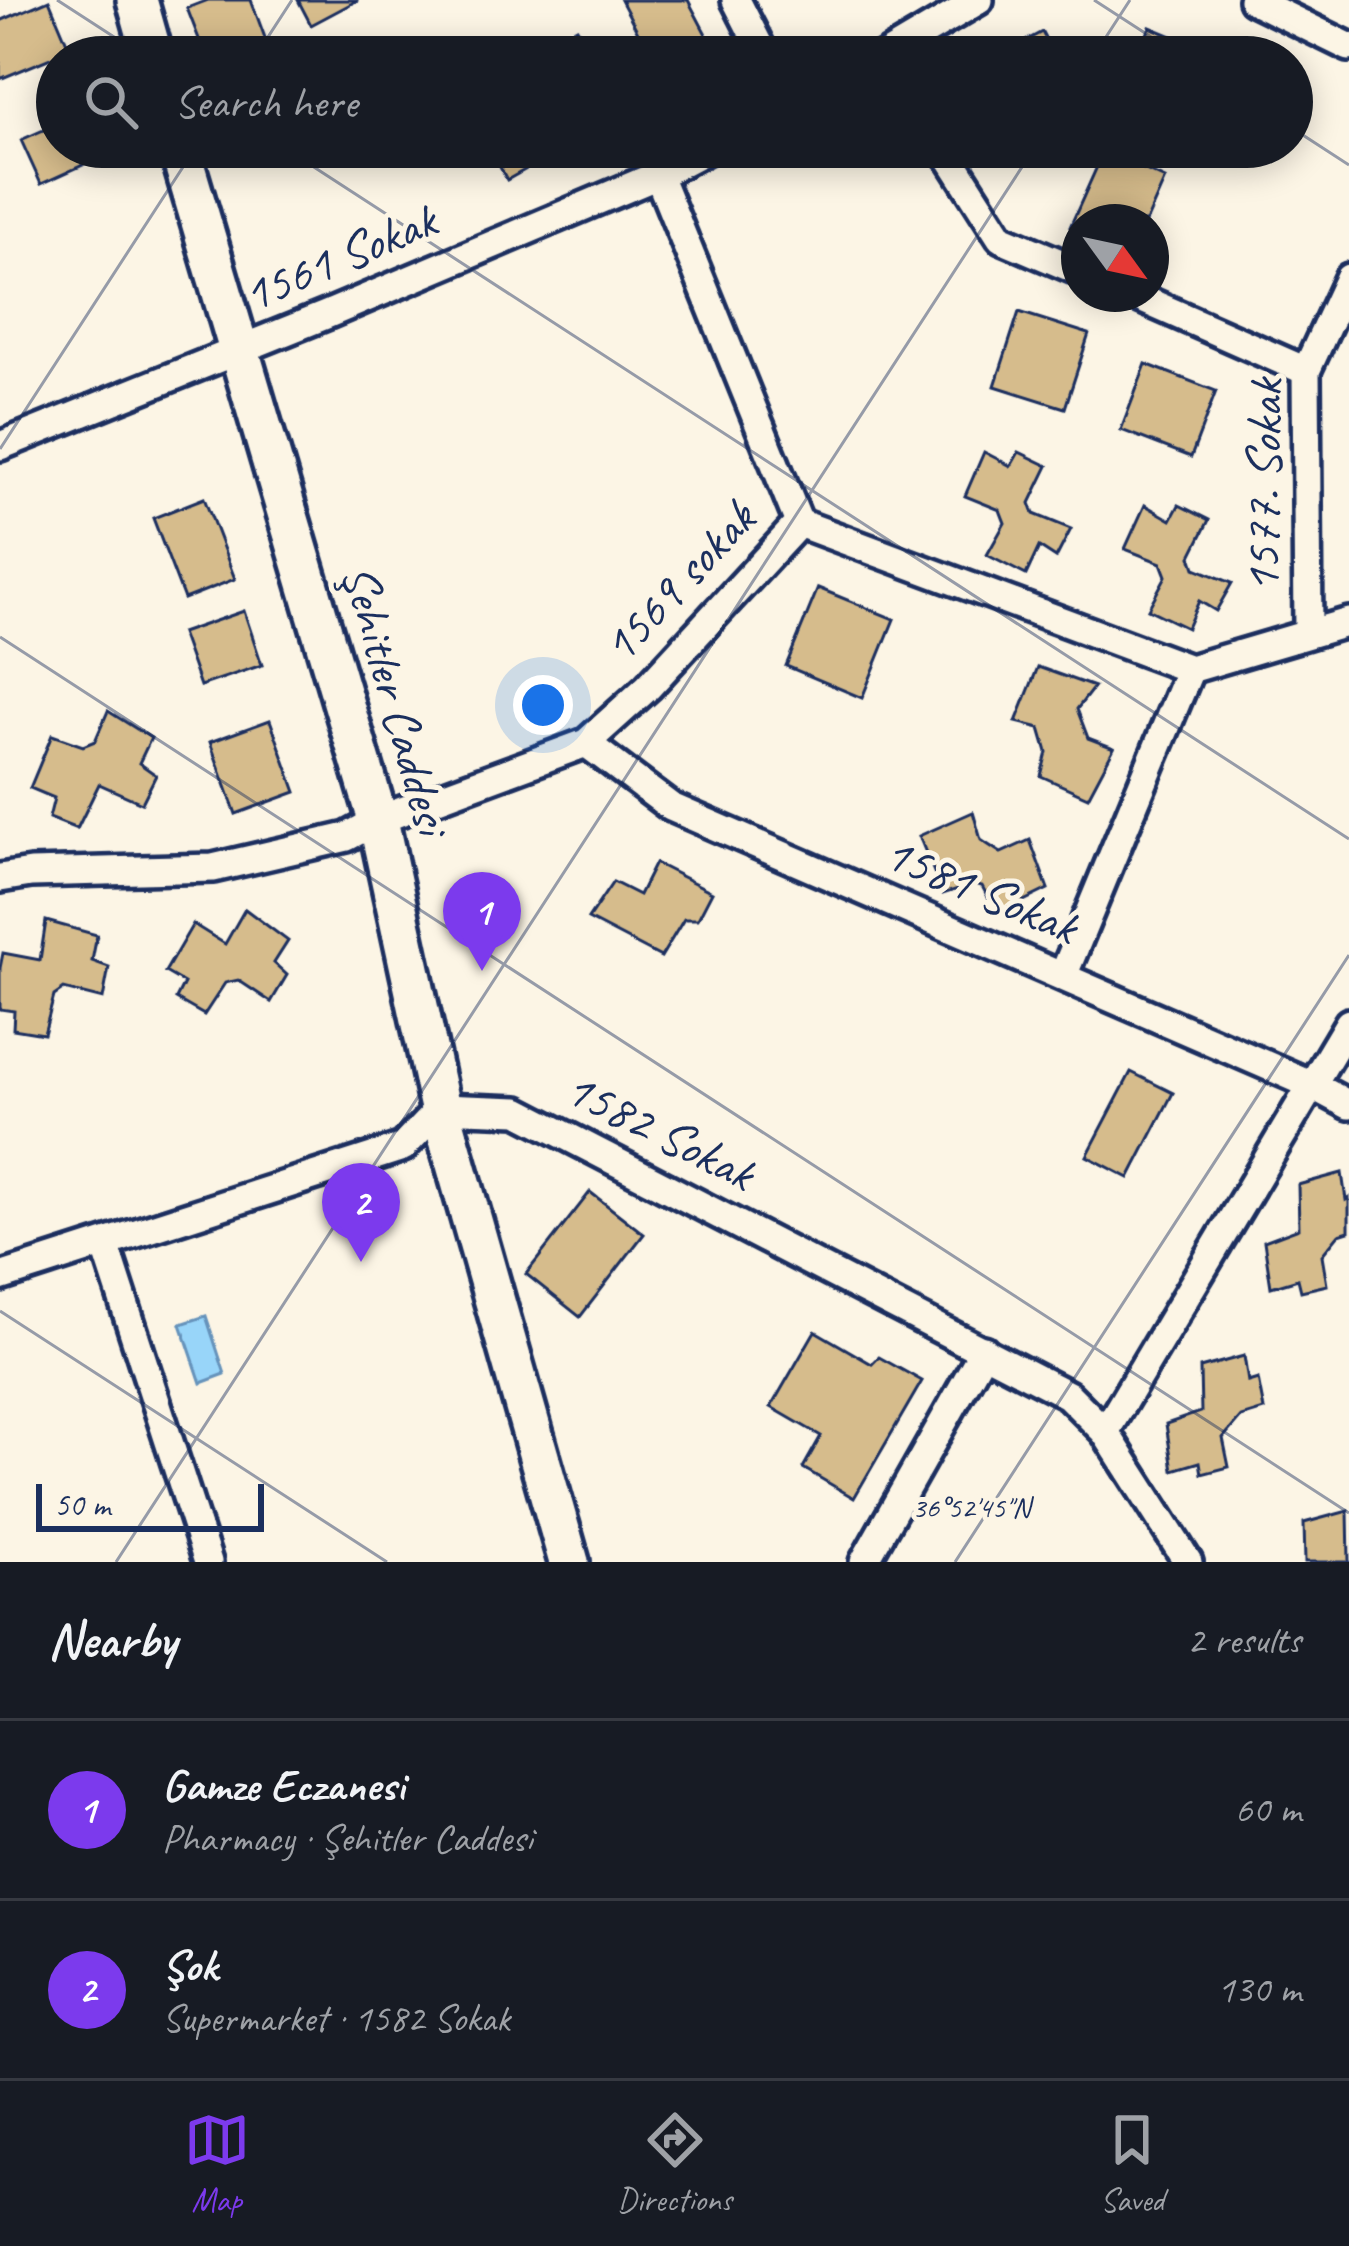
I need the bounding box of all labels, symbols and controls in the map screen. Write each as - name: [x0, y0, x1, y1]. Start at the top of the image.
- search box: [36, 36, 1313, 168]
- icon: search: [78, 69, 144, 135]
- text: Search here: [174, 74, 357, 131]
- street label: 1561 Sokak: [233, 186, 449, 326]
- north arrow: [1061, 204, 1169, 312]
- street label: 1577. Sokak: [1229, 375, 1297, 594]
- street label: 1569 sokak: [587, 486, 771, 676]
- street label: Şehitler Caddesi: [327, 557, 467, 847]
- your location: [513, 675, 573, 735]
- street label: 1581 Sokak: [875, 820, 1091, 960]
- pin: 1: [443, 872, 521, 971]
- street label: 1582 Sokak: [555, 1055, 768, 1206]
- pin: 2: [322, 1163, 400, 1262]
- scale bar: [36, 1478, 264, 1531]
- text: 50 m: [54, 1484, 110, 1526]
- text: 36°52'45"N: [912, 1488, 1035, 1526]
- text: Nearby: [48, 1608, 176, 1672]
- text: 2 results: [1187, 1616, 1301, 1665]
- text: Gamze Eczanesi: [162, 1757, 405, 1814]
- text: 1: [78, 1785, 96, 1834]
- text: 60 m: [1235, 1785, 1301, 1834]
- text: Pharmacy · Şehitler Caddesi: [162, 1814, 533, 1863]
- text: Şok: [162, 1937, 217, 1994]
- text: 2: [78, 1965, 96, 2014]
- text: 130 m: [1217, 1965, 1301, 2014]
- text: Supermarket · 1582 Sokak: [162, 1994, 510, 2043]
- tab: Map: [184, 2107, 250, 2221]
- tab: Directions: [617, 2107, 732, 2221]
- tab: Saved: [1099, 2107, 1165, 2221]

